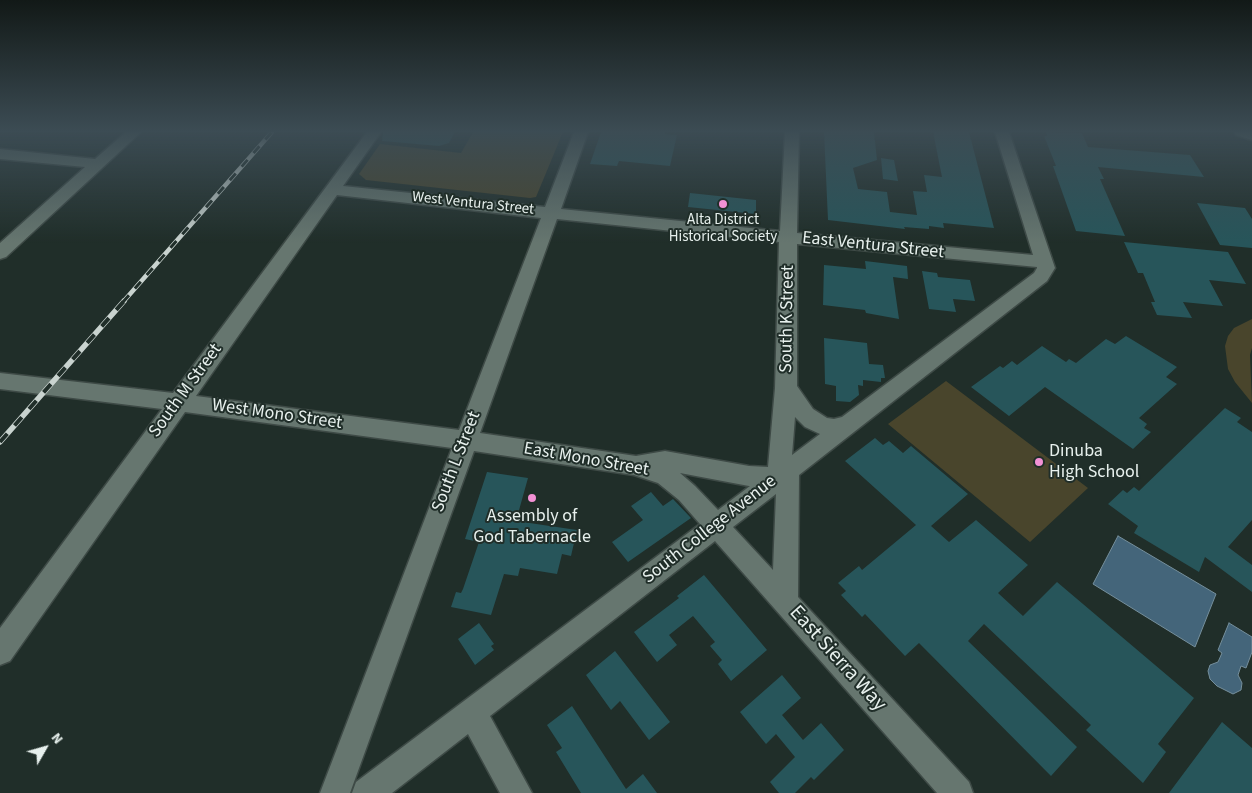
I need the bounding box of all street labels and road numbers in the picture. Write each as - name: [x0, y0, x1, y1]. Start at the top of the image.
- street label: West Ventura Street: [411, 189, 535, 219]
- street label: East Ventura Street: [801, 228, 945, 264]
- street label: South K Street: [776, 265, 800, 373]
- street label: South M Street: [145, 340, 227, 442]
- street label: West Mono Street: [211, 395, 343, 435]
- street label: South L Street: [428, 409, 486, 515]
- street label: East Mono Street: [522, 438, 650, 482]
- street label: South College Avenue: [639, 471, 781, 589]
- street label: East Sierra Way: [783, 601, 891, 717]

